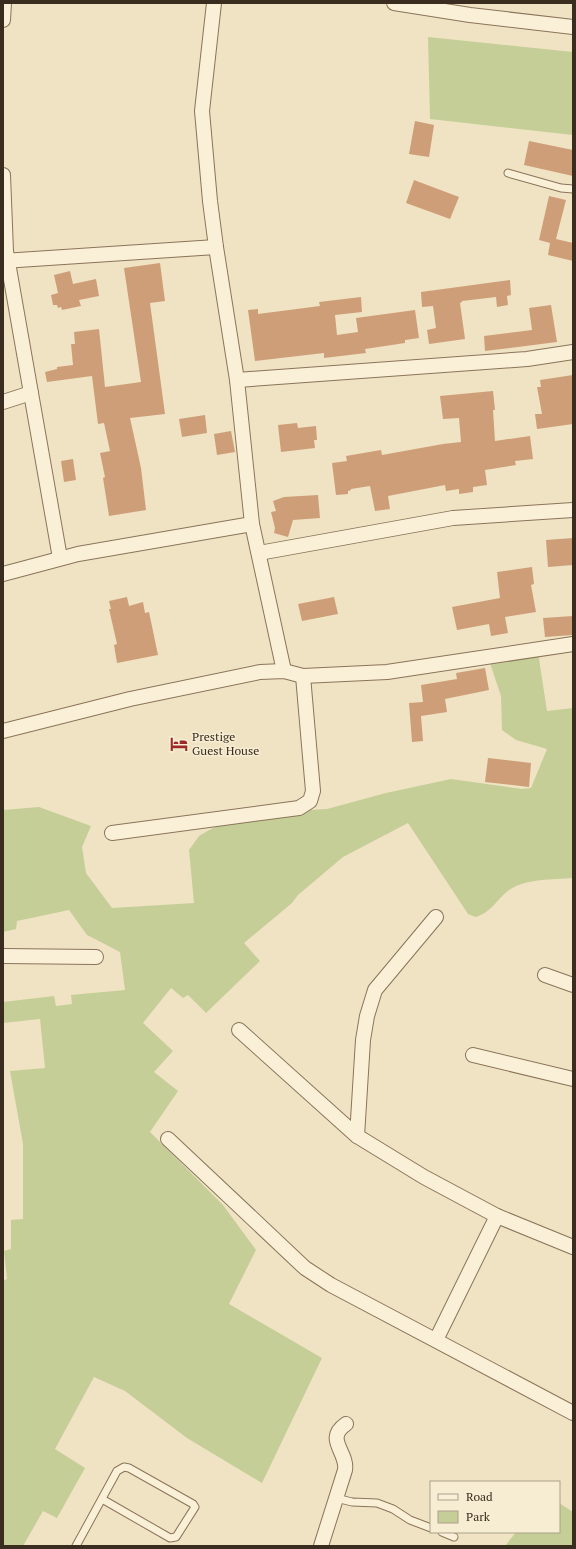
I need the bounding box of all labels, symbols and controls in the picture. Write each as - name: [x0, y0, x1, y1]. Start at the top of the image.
- place label: Prestige Guest House: [192, 729, 259, 758]
- hotel icon: Prestige Guest House: [169, 734, 189, 754]
- legend: [430, 1481, 560, 1533]
- text: Road: [466, 1489, 493, 1504]
- text: Park: [466, 1509, 491, 1524]

